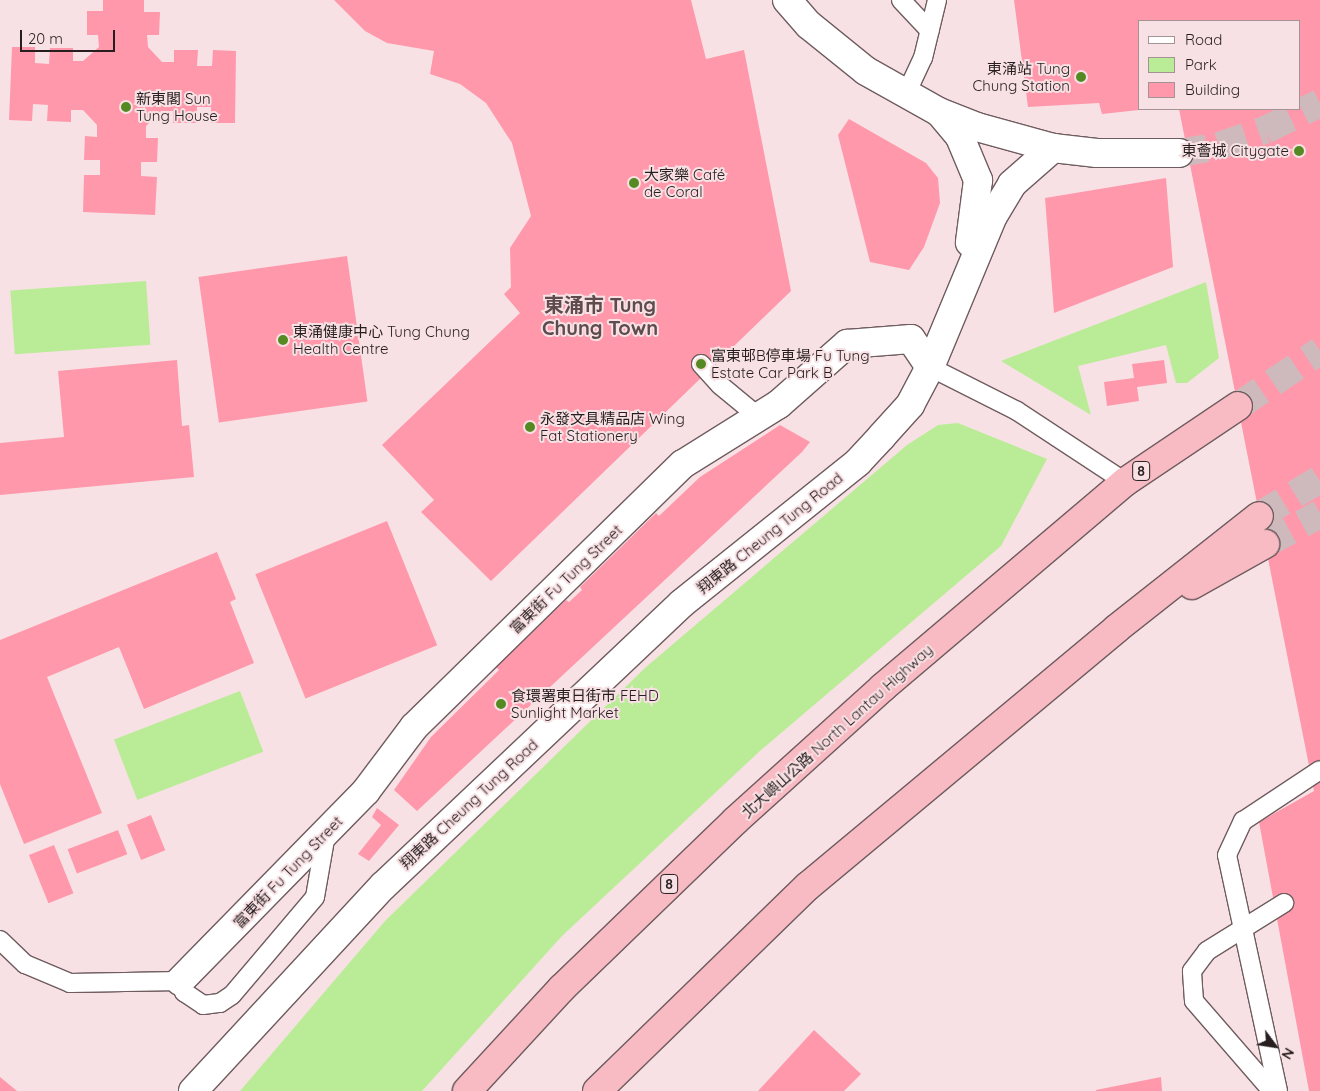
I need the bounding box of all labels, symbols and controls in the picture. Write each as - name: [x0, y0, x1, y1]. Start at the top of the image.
- scale bar: [22, 20, 118, 52]
- legend: [1138, 20, 1300, 110]
- text: 20 m: [28, 29, 63, 48]
- text: Road: [1185, 30, 1222, 49]
- text: Park: [1185, 55, 1217, 74]
- place label: 東涌站 Tung Chung Station: [972, 59, 1070, 94]
- marker: 東涌站 Tung Chung Station: [1074, 70, 1088, 84]
- text: Building: [1185, 80, 1240, 99]
- place label: 新東閣 Sun Tung House: [136, 89, 218, 124]
- marker: 新東閣 Sun Tung House: [120, 101, 132, 113]
- place label: 東薈城 Citygate: [1182, 142, 1289, 160]
- marker: 東薈城 Citygate: [1293, 145, 1305, 157]
- place label: 大家樂 Café de Coral: [644, 165, 725, 200]
- marker: 大家樂 Café de Coral: [628, 177, 640, 189]
- district label: 東涌市 Tung Chung Town: [542, 292, 658, 339]
- place label: 東涌健康中心 Tung Chung Health Centre: [293, 322, 470, 357]
- marker: 東涌健康中心 Tung Chung Health Centre: [277, 334, 289, 346]
- place label: 富東邨B停車場 Fu Tung Estate Car Park B: [711, 346, 870, 381]
- marker: 富東邨B停車場 Fu Tung Estate Car Park B: [695, 358, 707, 370]
- place label: 永發文具精品店 Wing Fat Stationery: [540, 409, 685, 444]
- marker: 永發文具精品店 Wing Fat Stationery: [524, 421, 536, 433]
- road number: 8: [1131, 460, 1151, 482]
- street label: 翔東路 Cheung Tung Road: [694, 469, 846, 597]
- street label: 富東街 Fu Tung Street: [506, 521, 626, 637]
- street label: 北大嶼山公路 North Lantau Highway: [738, 640, 936, 822]
- place label: 食環署東日街市 FEHD Sunlight Market: [511, 686, 659, 721]
- marker: 食環署東日街市 FEHD Sunlight Market: [495, 698, 507, 710]
- street label: 翔東路 Cheung Tung Road: [396, 735, 542, 873]
- street label: 富東街 Fu Tung Street: [230, 812, 346, 932]
- road number: 8: [659, 872, 679, 896]
- north arrow: [1250, 1021, 1300, 1071]
- text: N: [1277, 1045, 1298, 1063]

